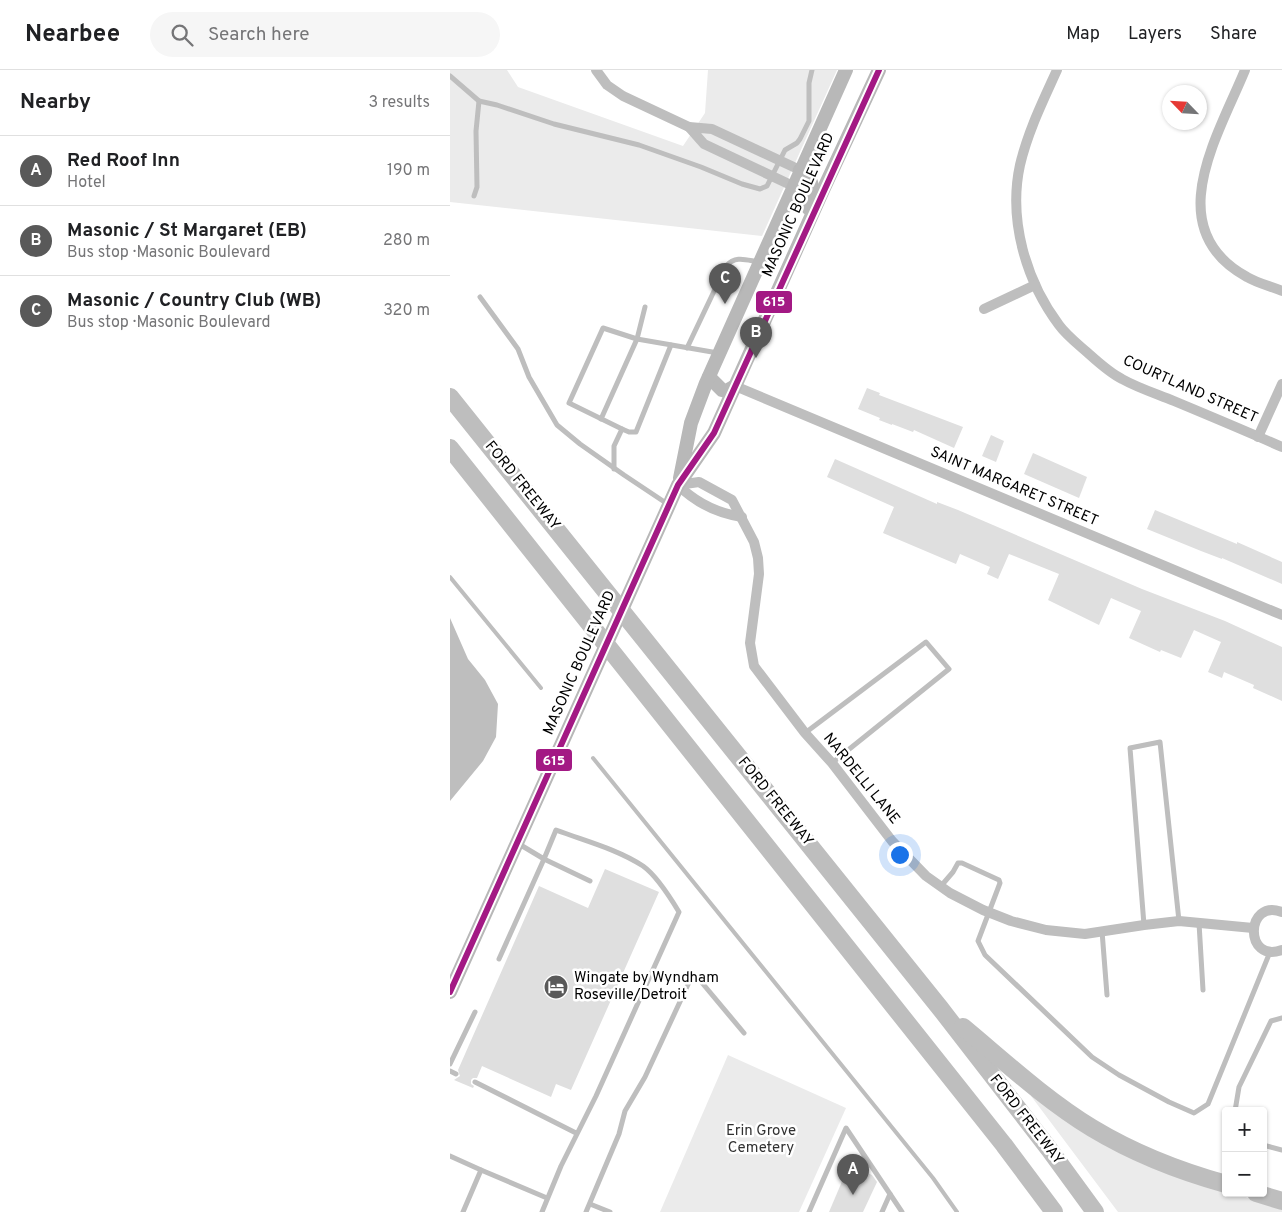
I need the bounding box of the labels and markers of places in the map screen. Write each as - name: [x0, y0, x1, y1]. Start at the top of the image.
- pin: C: [709, 263, 741, 304]
- pin: B: [740, 317, 772, 358]
- place label: Wingate by Wyndham Roseville/Detroit: [574, 969, 719, 1005]
- hotel icon: Wingate by Wyndham Roseville/Detroit: [543, 974, 569, 1000]
- pin: A: [837, 1154, 869, 1195]

